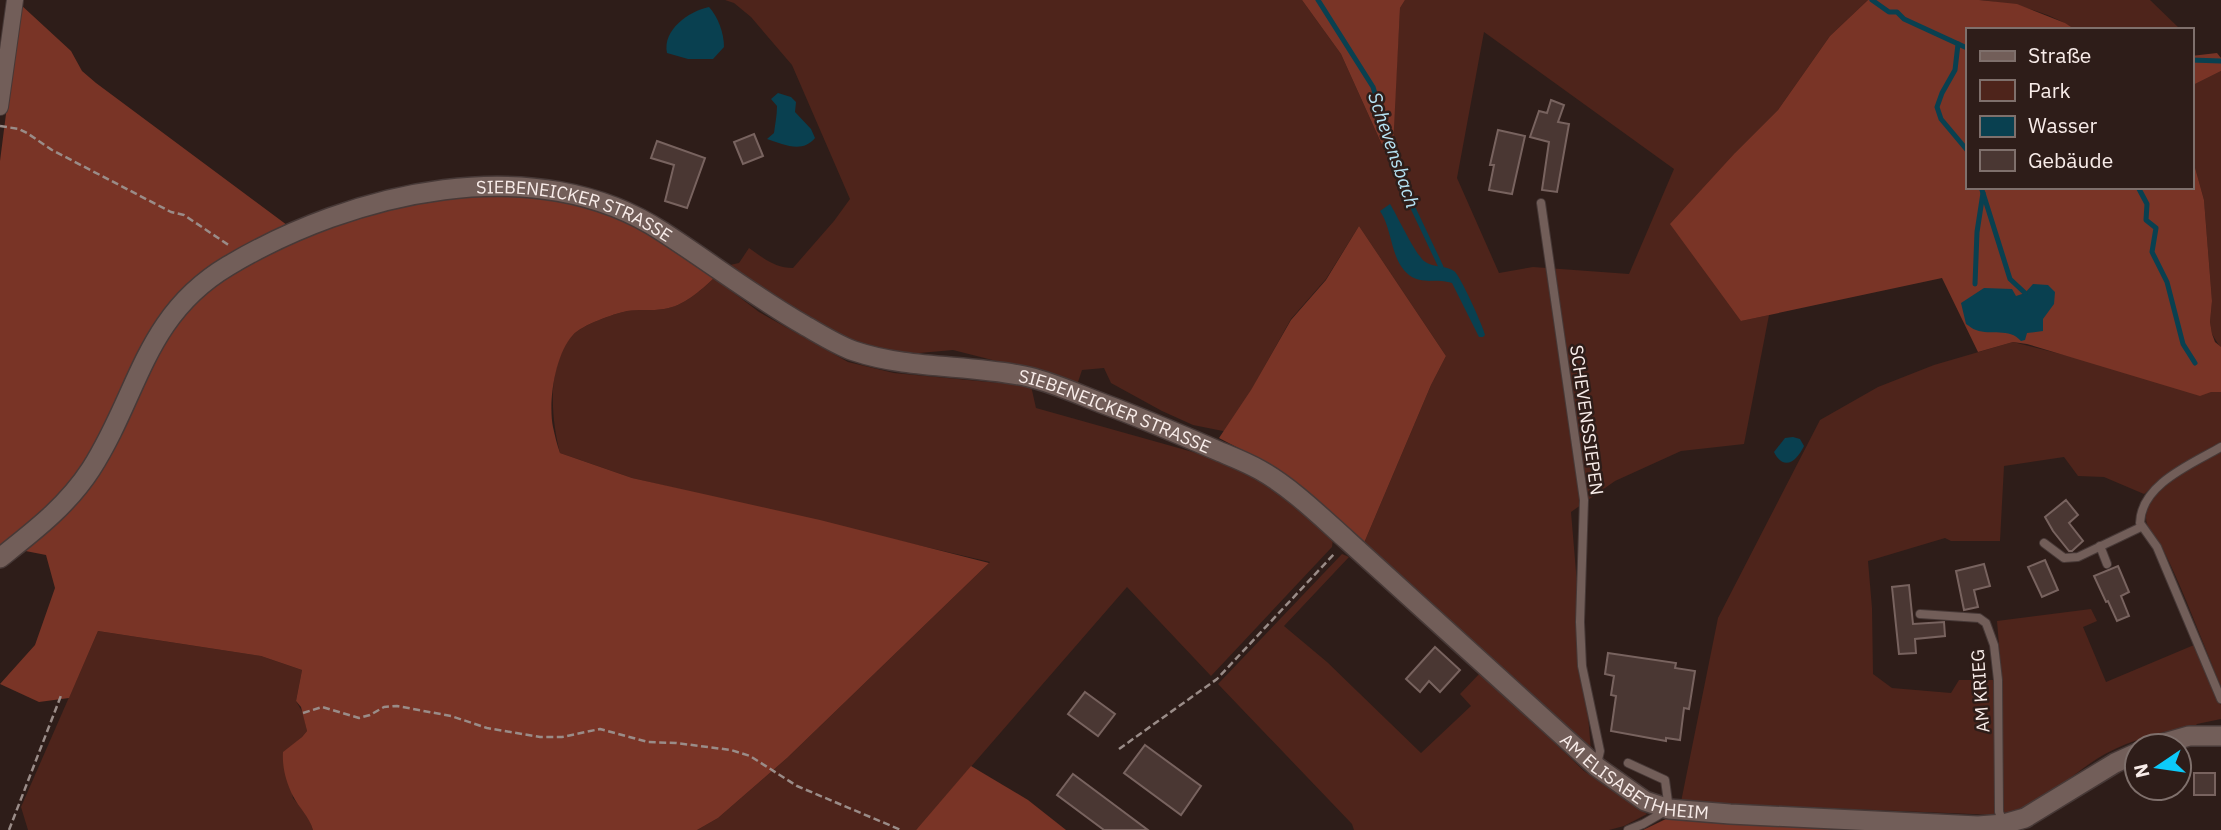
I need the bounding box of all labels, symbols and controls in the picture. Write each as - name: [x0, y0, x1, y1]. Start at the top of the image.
- legend: [1966, 28, 2193, 189]
- text: Straße: [2028, 41, 2091, 69]
- text: Park: [2028, 76, 2071, 104]
- water label: Schevensbach: [1363, 89, 1425, 211]
- text: Wasser: [2028, 111, 2098, 139]
- text: Gebäude: [2028, 146, 2113, 174]
- street label: SIEBENEICKER STRASSE: [476, 175, 677, 247]
- street label: SCHEVENSSIEPEN: [1565, 343, 1609, 497]
- street label: SIEBENEICKER STRASSE: [1017, 364, 1215, 458]
- street label: AM KRIEG: [1966, 649, 1994, 733]
- street label: AM ELISABETHHEIM: [1556, 728, 1710, 824]
- north arrow: [2123, 732, 2193, 802]
- text: N: [2128, 761, 2155, 780]

